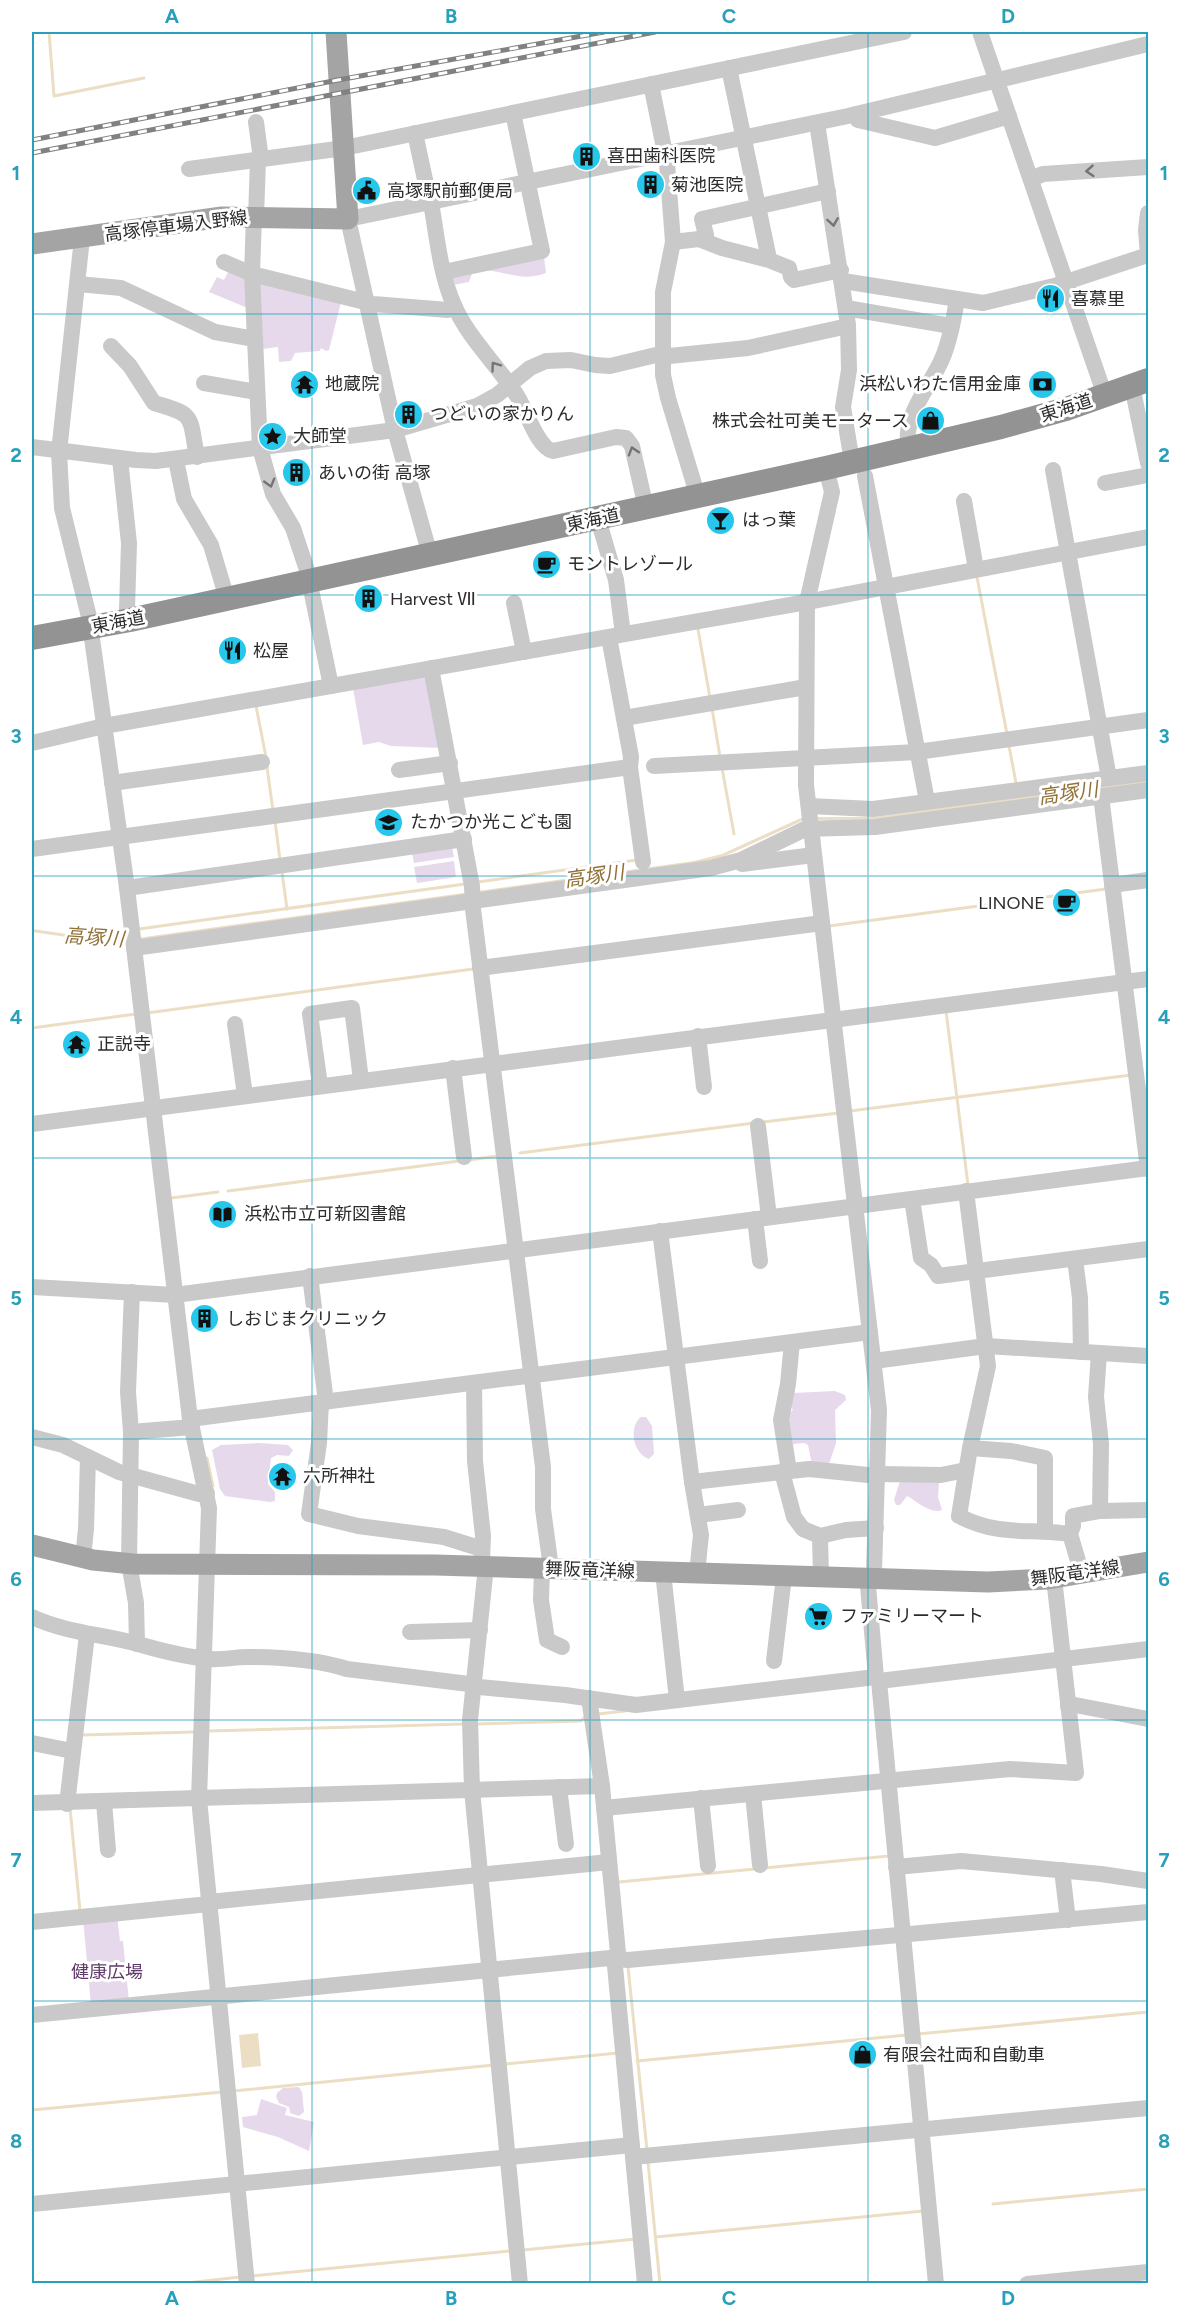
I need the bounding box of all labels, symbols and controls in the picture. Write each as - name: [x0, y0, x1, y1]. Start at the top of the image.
- text: A: [165, 4, 180, 28]
- text: B: [445, 4, 457, 28]
- text: C: [722, 4, 736, 28]
- text: D: [1001, 4, 1015, 28]
- building icon: 喜田歯科医院: [570, 140, 602, 172]
- place label: 喜田歯科医院: [607, 145, 715, 167]
- text: 1: [12, 161, 20, 185]
- text: 1: [1160, 161, 1168, 185]
- one-way arrow: [1086, 164, 1095, 177]
- building icon: 菊池医院: [634, 169, 666, 201]
- place label: 菊池医院: [671, 174, 743, 196]
- public building icon: 高塚駅前郵便局: [350, 175, 382, 207]
- place label: 高塚駅前郵便局: [387, 180, 513, 202]
- street label: 高塚停車場入野線: [103, 206, 249, 246]
- one-way arrow: [827, 217, 839, 226]
- restaurant icon: 喜慕里: [1034, 283, 1066, 315]
- place label: 喜慕里: [1071, 288, 1125, 310]
- one-way arrow: [491, 362, 502, 373]
- temple icon: 地蔵院: [288, 368, 320, 400]
- bank icon: 浜松いわた信用金庫: [1026, 368, 1058, 400]
- place label: 地蔵院: [325, 373, 379, 395]
- place label: 浜松いわた信用金庫: [859, 373, 1021, 395]
- street label: 東海道: [1037, 389, 1095, 427]
- building icon: つどいの家かりん: [393, 398, 425, 430]
- place label: つどいの家かりん: [430, 403, 574, 425]
- shop icon: 株式会社可美モータース: [914, 405, 946, 437]
- place label: 株式会社可美モータース: [712, 410, 909, 432]
- place icon: 大師堂: [256, 420, 288, 452]
- place label: 大師堂: [293, 425, 347, 447]
- text: 2: [10, 443, 22, 467]
- text: 2: [1158, 443, 1170, 467]
- one-way arrow: [628, 446, 640, 457]
- building icon: あいの街 高塚: [281, 457, 313, 489]
- place label: あいの街 高塚: [318, 462, 430, 484]
- one-way arrow: [263, 477, 275, 488]
- street label: 東海道: [564, 504, 622, 536]
- bar icon: はっ葉: [705, 504, 737, 536]
- place label: はっ葉: [742, 509, 796, 531]
- cafe icon: モントレゾール: [530, 548, 562, 580]
- place label: モントレゾール: [567, 553, 693, 575]
- building icon: Harvest Ⅶ: [353, 583, 385, 615]
- place label: Harvest Ⅶ: [390, 588, 475, 610]
- street label: 東海道: [89, 606, 147, 638]
- restaurant icon: 松屋: [216, 635, 248, 667]
- place label: 松屋: [253, 640, 289, 662]
- text: 3: [10, 724, 22, 748]
- text: 3: [1158, 724, 1170, 748]
- water label: 高塚川: [1037, 777, 1101, 809]
- school or university icon: たかつか光こども園: [373, 806, 405, 838]
- place label: たかつか光こども園: [410, 811, 572, 833]
- water label: 高塚川: [563, 860, 627, 892]
- cafe icon: LINONE: [1050, 887, 1082, 919]
- place label: LINONE: [978, 892, 1045, 914]
- water label: 高塚川: [63, 923, 127, 951]
- text: 4: [10, 1005, 23, 1029]
- text: 4: [1158, 1005, 1171, 1029]
- temple icon: 正説寺: [60, 1028, 92, 1060]
- place label: 正説寺: [97, 1033, 151, 1055]
- library icon: 浜松市立可新図書館: [207, 1198, 239, 1230]
- place label: 浜松市立可新図書館: [244, 1203, 406, 1225]
- text: 5: [10, 1286, 22, 1310]
- text: 5: [1158, 1286, 1170, 1310]
- building icon: しおじまクリニック: [189, 1303, 221, 1335]
- place label: しおじまクリニック: [226, 1308, 388, 1330]
- temple icon: 六所神社: [266, 1460, 298, 1492]
- place label: 六所神社: [303, 1465, 375, 1487]
- street label: 舞阪竜洋線: [1029, 1556, 1121, 1590]
- street label: 舞阪竜洋線: [545, 1557, 635, 1583]
- text: 6: [10, 1567, 22, 1591]
- text: 6: [1158, 1567, 1170, 1591]
- supermarket icon: ファミリーマート: [803, 1600, 835, 1632]
- place label: ファミリーマート: [840, 1605, 984, 1627]
- text: 7: [10, 1848, 22, 1872]
- text: 7: [1158, 1848, 1170, 1872]
- park label: 健康広場: [71, 1961, 143, 1983]
- shop icon: 有限会社両和自動車: [846, 2039, 878, 2071]
- place label: 有限会社両和自動車: [883, 2044, 1045, 2066]
- text: 8: [10, 2129, 22, 2153]
- text: 8: [1158, 2129, 1170, 2153]
- text: A: [165, 2286, 180, 2310]
- text: B: [445, 2286, 457, 2310]
- text: C: [722, 2286, 736, 2310]
- text: D: [1001, 2286, 1015, 2310]

